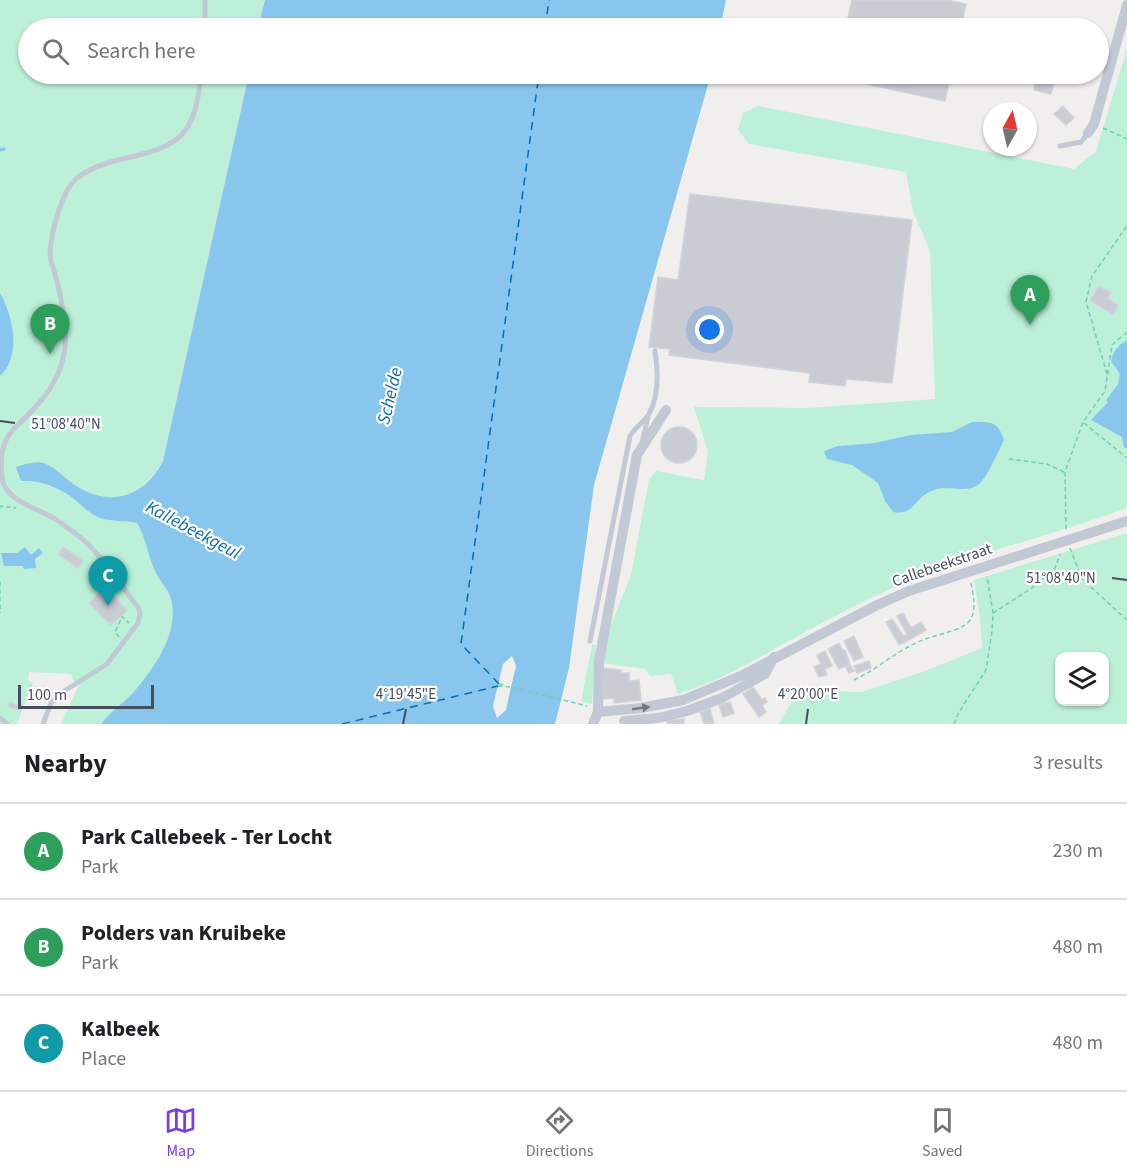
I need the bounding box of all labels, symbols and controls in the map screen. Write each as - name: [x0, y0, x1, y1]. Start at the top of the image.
- search box: [18, 18, 1109, 84]
- icon: search: [39, 35, 72, 68]
- text: Search here: [87, 35, 195, 67]
- north arrow: [983, 102, 1037, 156]
- pin: A: [1010, 276, 1050, 325]
- pin: B: [31, 304, 70, 354]
- your location: [695, 315, 724, 344]
- water label: Schelde: [371, 365, 409, 427]
- text: 51°08'40"N: [31, 414, 101, 435]
- water label: Kallebeekgeul: [141, 494, 245, 566]
- street label: Callebeekstraat: [889, 537, 995, 592]
- pin: C: [88, 556, 128, 606]
- text: 51°08'40"N: [1026, 568, 1096, 589]
- map controls: [1055, 652, 1109, 706]
- button: layers: [1055, 652, 1109, 706]
- scale bar: [18, 682, 154, 710]
- text: 100 m: [27, 684, 67, 706]
- text: 4°19'45"E: [376, 684, 436, 705]
- text: 4°20'00"E: [778, 684, 838, 705]
- one-way arrow: [632, 703, 651, 712]
- text: Nearby: [24, 745, 107, 782]
- text: 3 results: [1033, 749, 1103, 777]
- text: Park Callebeek - Ter Locht: [81, 821, 332, 853]
- text: A: [38, 837, 49, 865]
- text: 230 m: [1053, 837, 1103, 865]
- text: Park: [81, 853, 118, 881]
- text: Polders van Kruibeke: [81, 917, 286, 949]
- text: B: [37, 933, 50, 961]
- text: 480 m: [1053, 933, 1103, 961]
- text: Park: [81, 949, 118, 977]
- text: Kalbeek: [81, 1013, 160, 1045]
- text: C: [38, 1029, 49, 1057]
- text: 480 m: [1053, 1029, 1103, 1057]
- text: Place: [81, 1045, 126, 1073]
- tab: Map: [164, 1104, 197, 1162]
- tab: Directions: [526, 1104, 593, 1162]
- tab: Saved: [922, 1104, 963, 1162]

